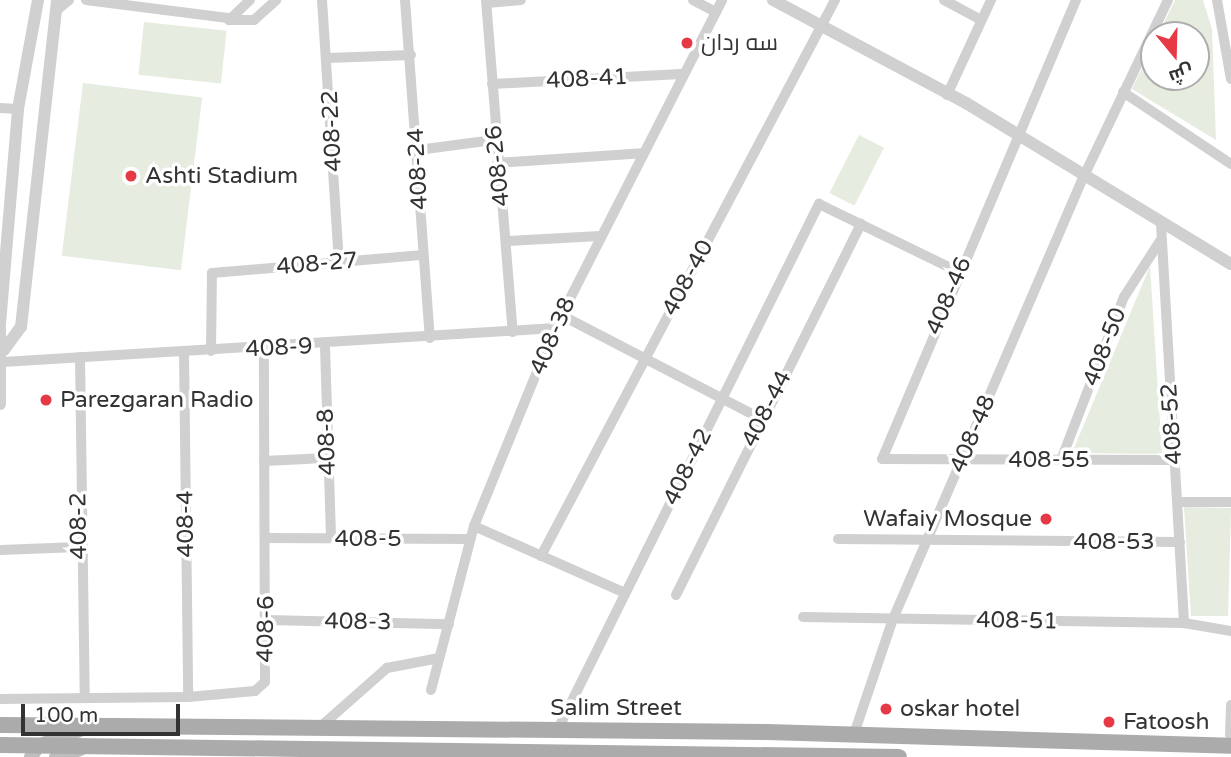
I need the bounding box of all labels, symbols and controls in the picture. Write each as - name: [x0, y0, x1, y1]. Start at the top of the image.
- north arrow: [1140, 21, 1210, 91]
- place label: سه ردان: [701, 29, 778, 57]
- marker: سه ردان: [679, 35, 695, 51]
- text: ش: [1166, 60, 1196, 88]
- street label: 408-41: [545, 63, 629, 95]
- street label: 408-22: [316, 90, 348, 172]
- street label: 408-26: [480, 124, 516, 208]
- street label: 408-24: [402, 128, 434, 210]
- place label: Ashti Stadium: [145, 162, 298, 190]
- marker: Ashti Stadium: [123, 168, 139, 184]
- street label: 408-40: [657, 235, 719, 321]
- street label: 408-27: [275, 247, 359, 281]
- street label: 408-46: [920, 253, 978, 339]
- street label: 408-38: [524, 293, 582, 379]
- street label: 408-50: [1077, 304, 1133, 390]
- street label: 408-9: [245, 332, 313, 364]
- street label: 408-44: [736, 366, 798, 452]
- street label: 408-52: [1155, 382, 1189, 466]
- place label: Parezgaran Radio: [60, 386, 253, 414]
- street label: 408-48: [944, 391, 1002, 477]
- marker: Parezgaran Radio: [38, 392, 54, 408]
- street label: 408-8: [312, 408, 342, 476]
- street label: 408-42: [658, 424, 718, 510]
- street label: 408-55: [1008, 446, 1090, 474]
- street label: 408-4: [172, 490, 200, 558]
- street label: 408-2: [65, 492, 93, 560]
- place label: Wafaiy Mosque: [863, 505, 1032, 533]
- marker: Wafaiy Mosque: [1038, 511, 1054, 527]
- street label: 408-5: [334, 525, 402, 553]
- street label: 408-53: [1073, 528, 1155, 556]
- street label: 408-6: [252, 595, 280, 663]
- street label: 408-51: [976, 606, 1058, 636]
- street label: 408-3: [324, 608, 392, 636]
- scale bar: [24, 690, 184, 734]
- street label: Salim Street: [550, 694, 682, 722]
- place label: oskar hotel: [900, 695, 1020, 723]
- marker: oskar hotel: [878, 701, 894, 717]
- text: 100 m: [34, 703, 98, 728]
- place label: Fatoosh: [1123, 708, 1210, 736]
- marker: Fatoosh: [1101, 714, 1117, 730]

